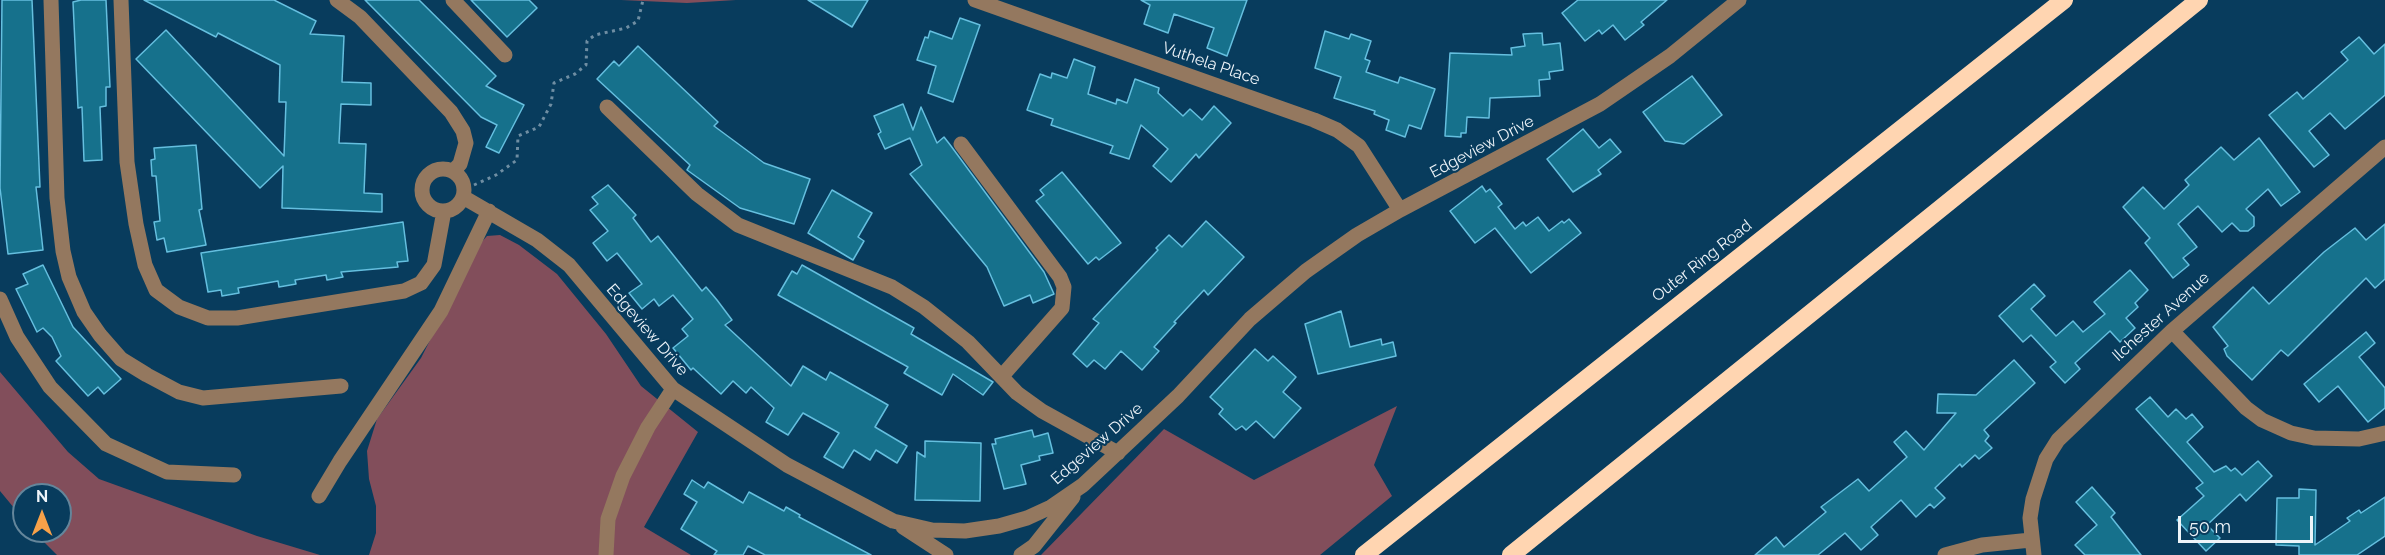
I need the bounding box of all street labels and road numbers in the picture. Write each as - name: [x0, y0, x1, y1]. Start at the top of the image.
- street label: Vuthela Place: [1160, 38, 1262, 90]
- street label: Edgeview Drive: [1427, 112, 1537, 182]
- street label: Outer Ring Road: [1648, 216, 1756, 306]
- street label: Ilchester Avenue: [2109, 268, 2213, 366]
- street label: Edgeview Drive: [602, 280, 692, 380]
- street label: Edgeview Drive: [1047, 399, 1147, 489]

